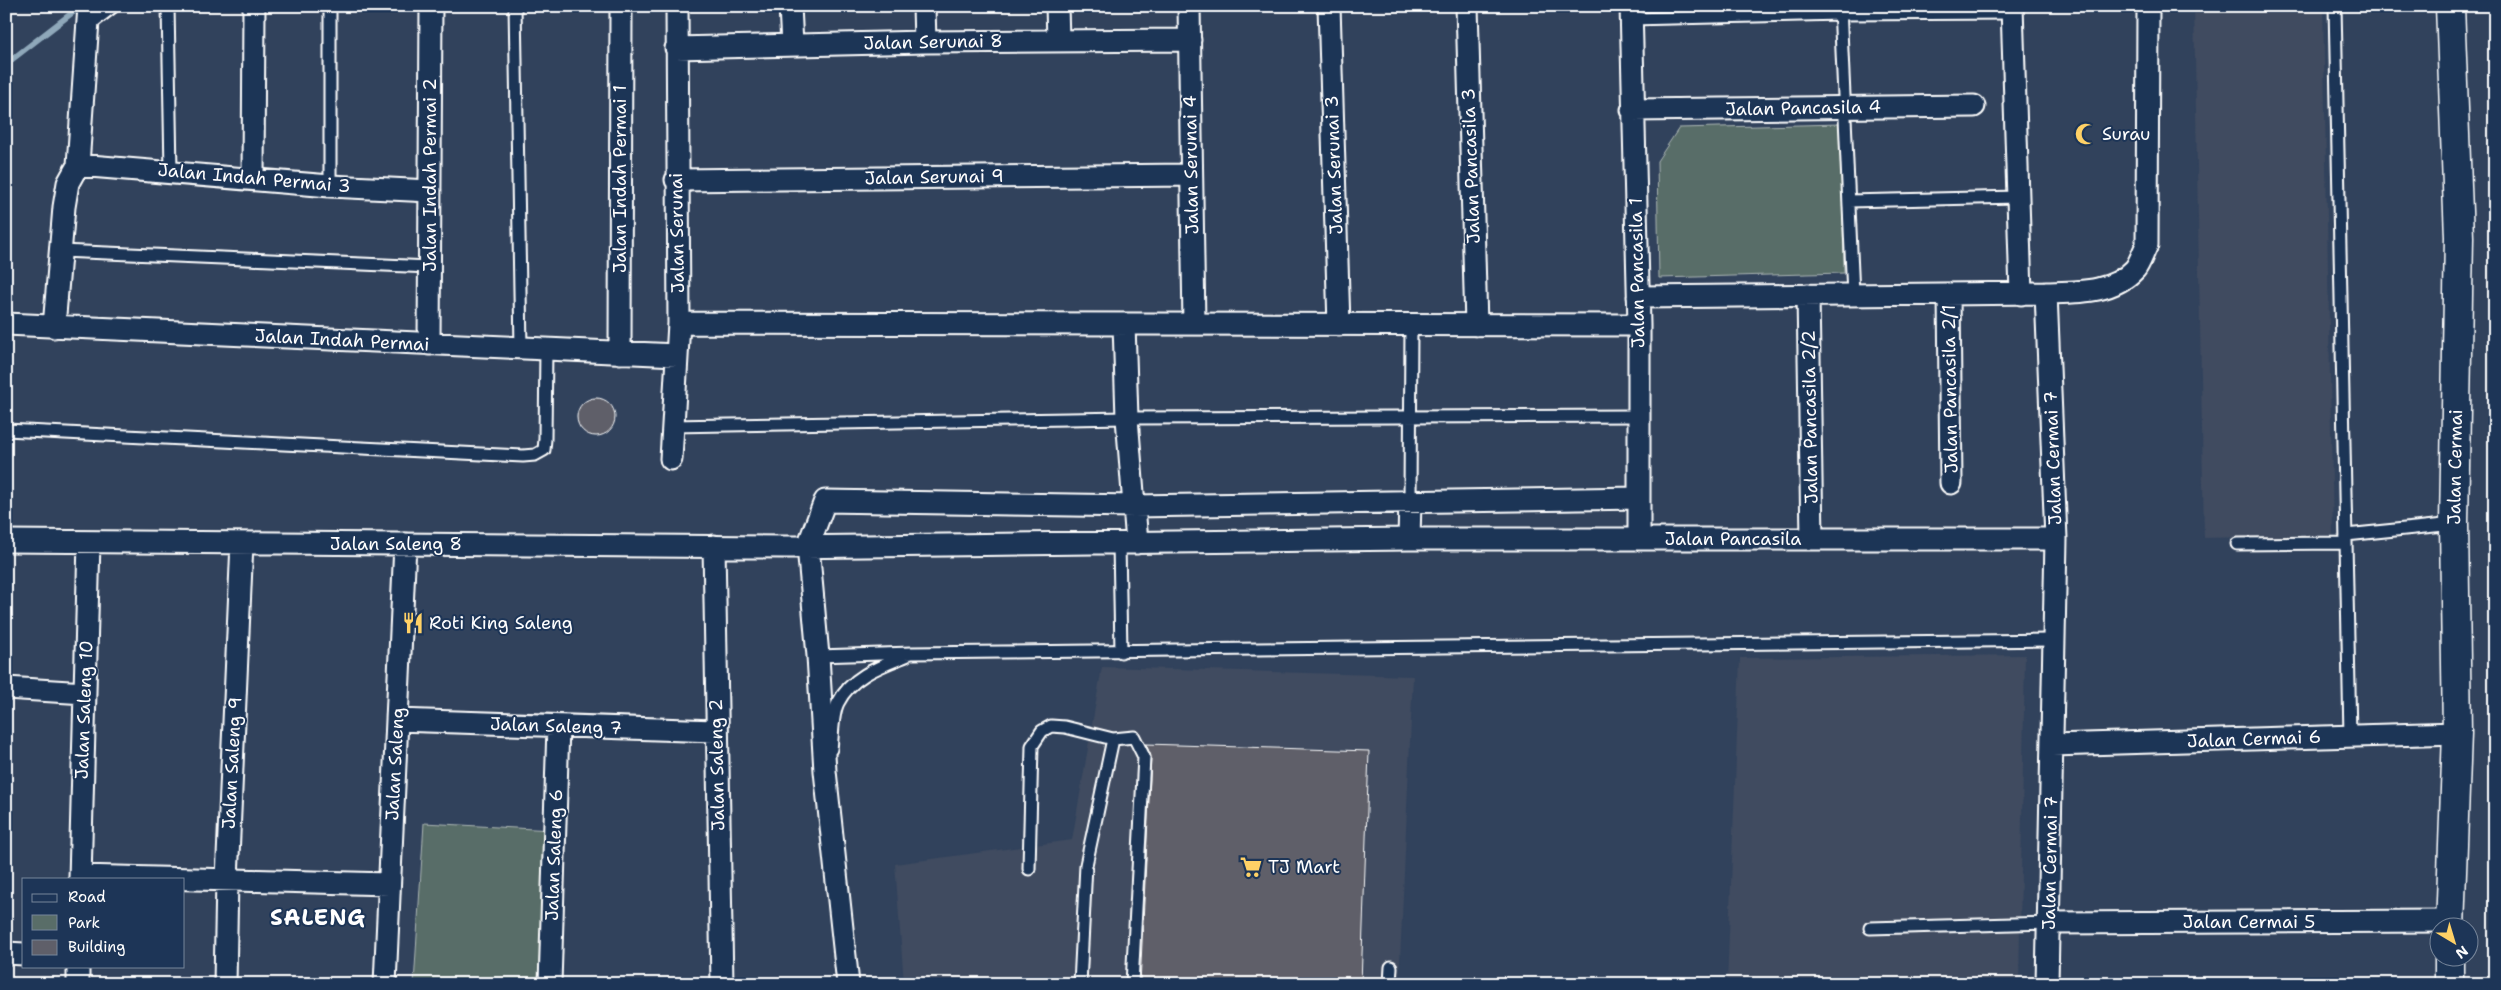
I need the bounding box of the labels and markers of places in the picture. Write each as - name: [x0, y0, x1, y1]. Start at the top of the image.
- mosque icon: Surau: [2073, 121, 2099, 147]
- place label: Surau: [2102, 122, 2151, 146]
- restaurant icon: Roti King Saleng: [400, 610, 426, 636]
- place label: Roti King Saleng: [429, 611, 573, 635]
- supermarket icon: TJ Mart: [1238, 854, 1264, 880]
- place label: TJ Mart: [1268, 855, 1340, 879]

